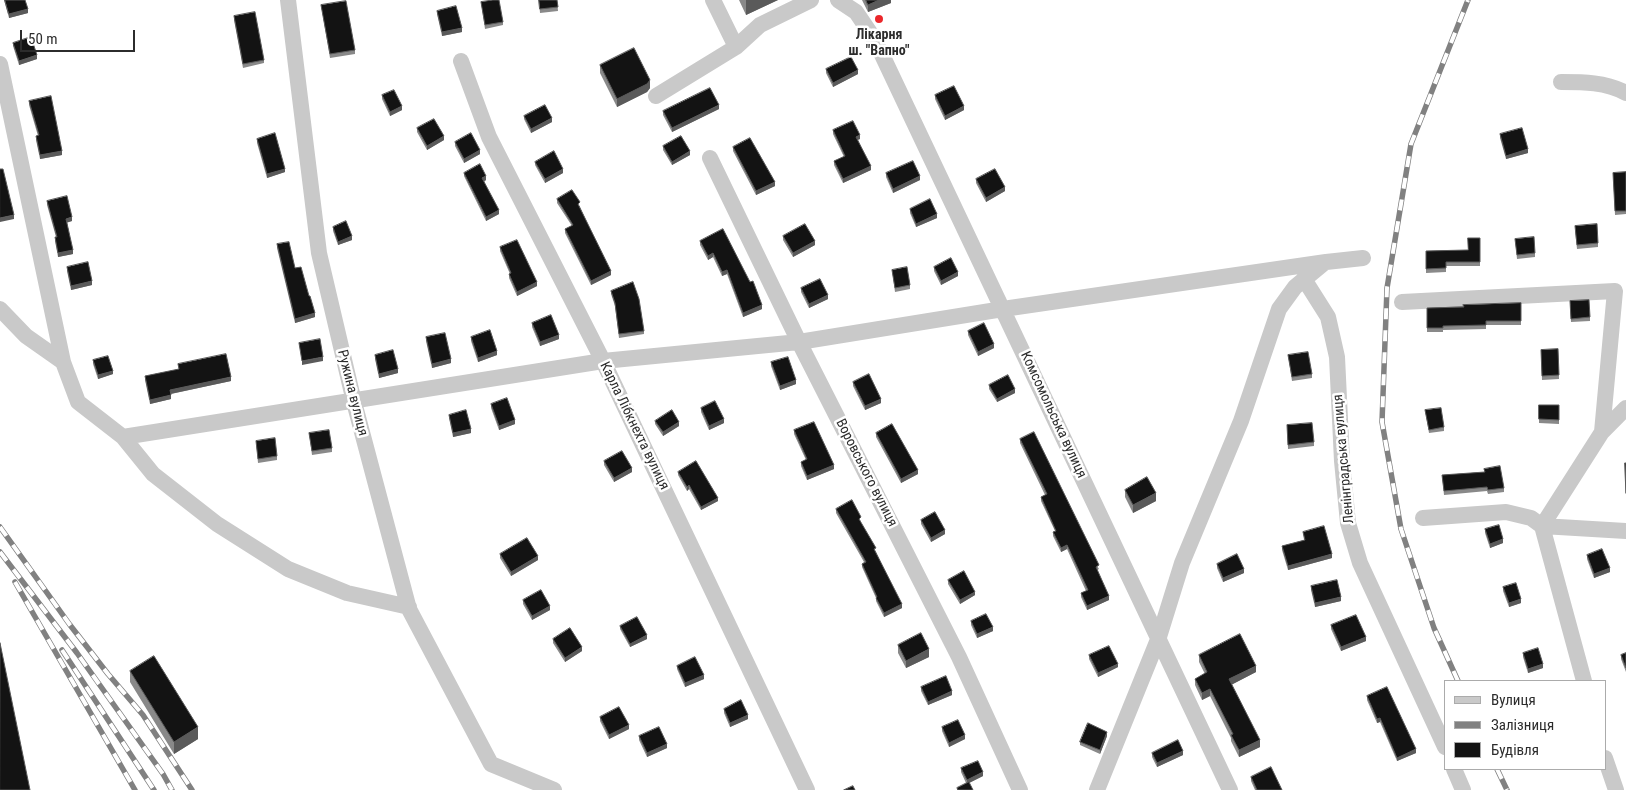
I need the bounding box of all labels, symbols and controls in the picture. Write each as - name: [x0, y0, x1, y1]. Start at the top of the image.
- marker: Лікарня ш. "Вапно": [873, 13, 885, 25]
- scale bar: [22, 20, 138, 52]
- place label: Лікарня ш. "Вапно": [848, 27, 910, 59]
- text: 50 m: [28, 30, 58, 48]
- street label: Ружина вулиця: [333, 348, 371, 438]
- street label: Комсомольська вулиця: [1016, 349, 1090, 481]
- street label: Карла Лібкнехта вулиця: [596, 359, 672, 493]
- street label: Ленінградська вулиця: [1330, 394, 1358, 524]
- street label: Воровського вулиця: [832, 416, 900, 530]
- legend: [1444, 680, 1606, 770]
- text: Вулиця: [1491, 691, 1536, 709]
- text: Залізниця: [1491, 716, 1554, 734]
- text: Будівля: [1491, 741, 1539, 759]

